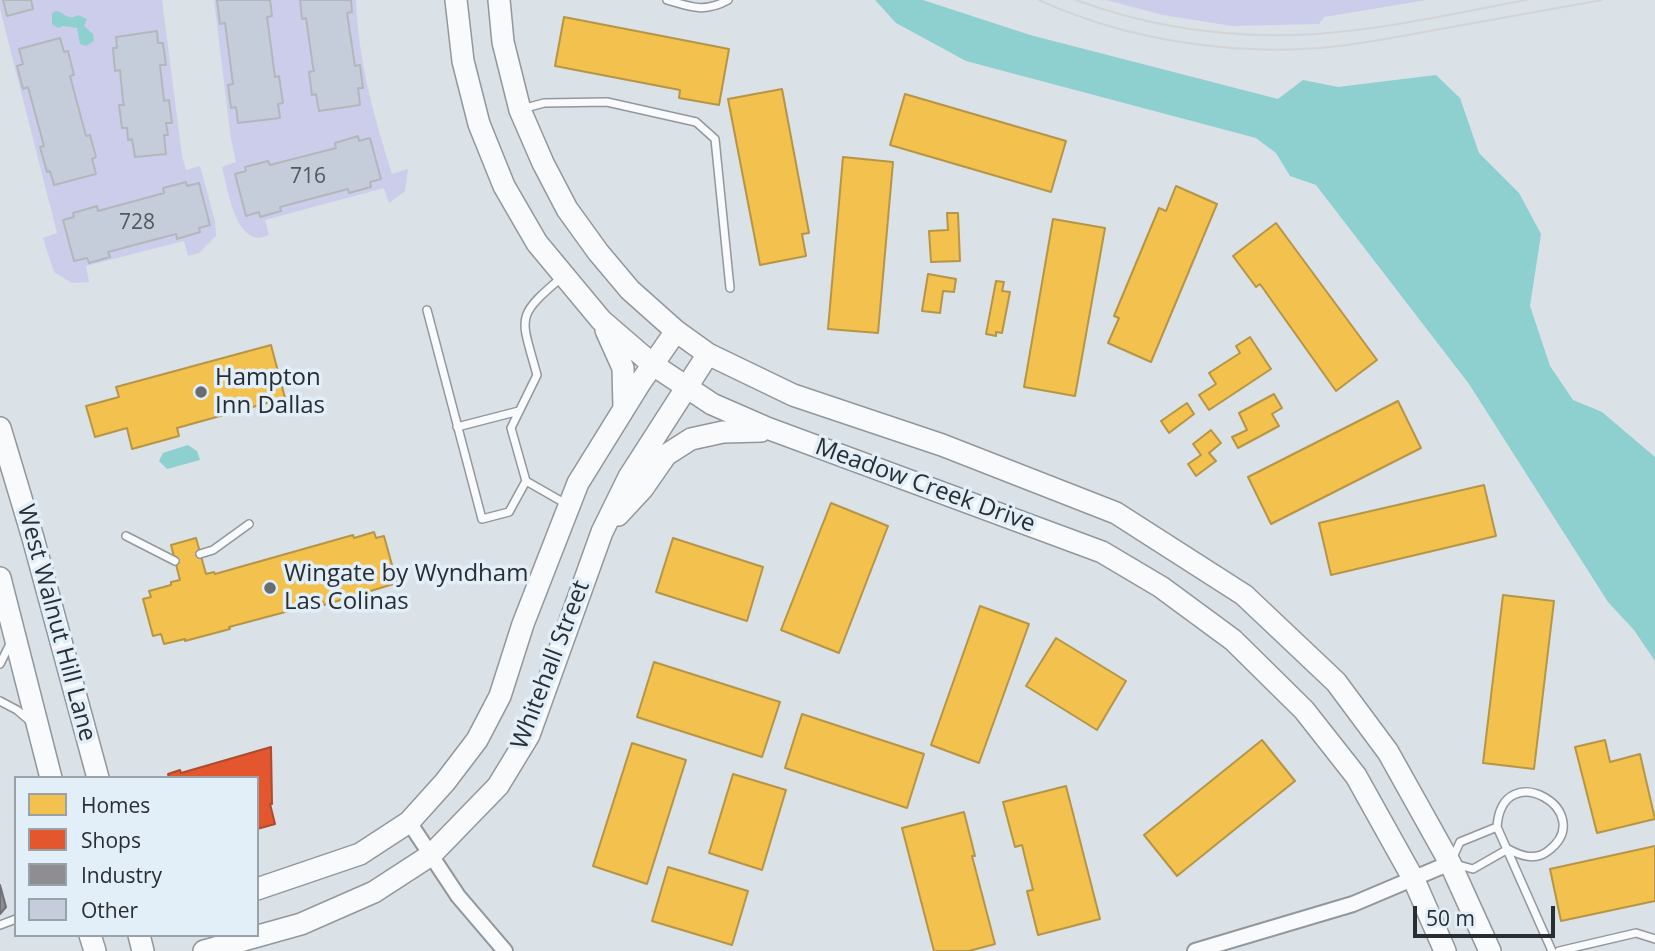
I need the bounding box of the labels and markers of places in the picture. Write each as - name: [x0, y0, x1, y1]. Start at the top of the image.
- place label: Hampton Inn Dallas: [215, 364, 325, 420]
- marker: Hampton Inn Dallas: [193, 384, 209, 400]
- place label: Wingate by Wyndham Las Colinas: [284, 560, 528, 616]
- marker: Wingate by Wyndham Las Colinas: [262, 580, 278, 596]

